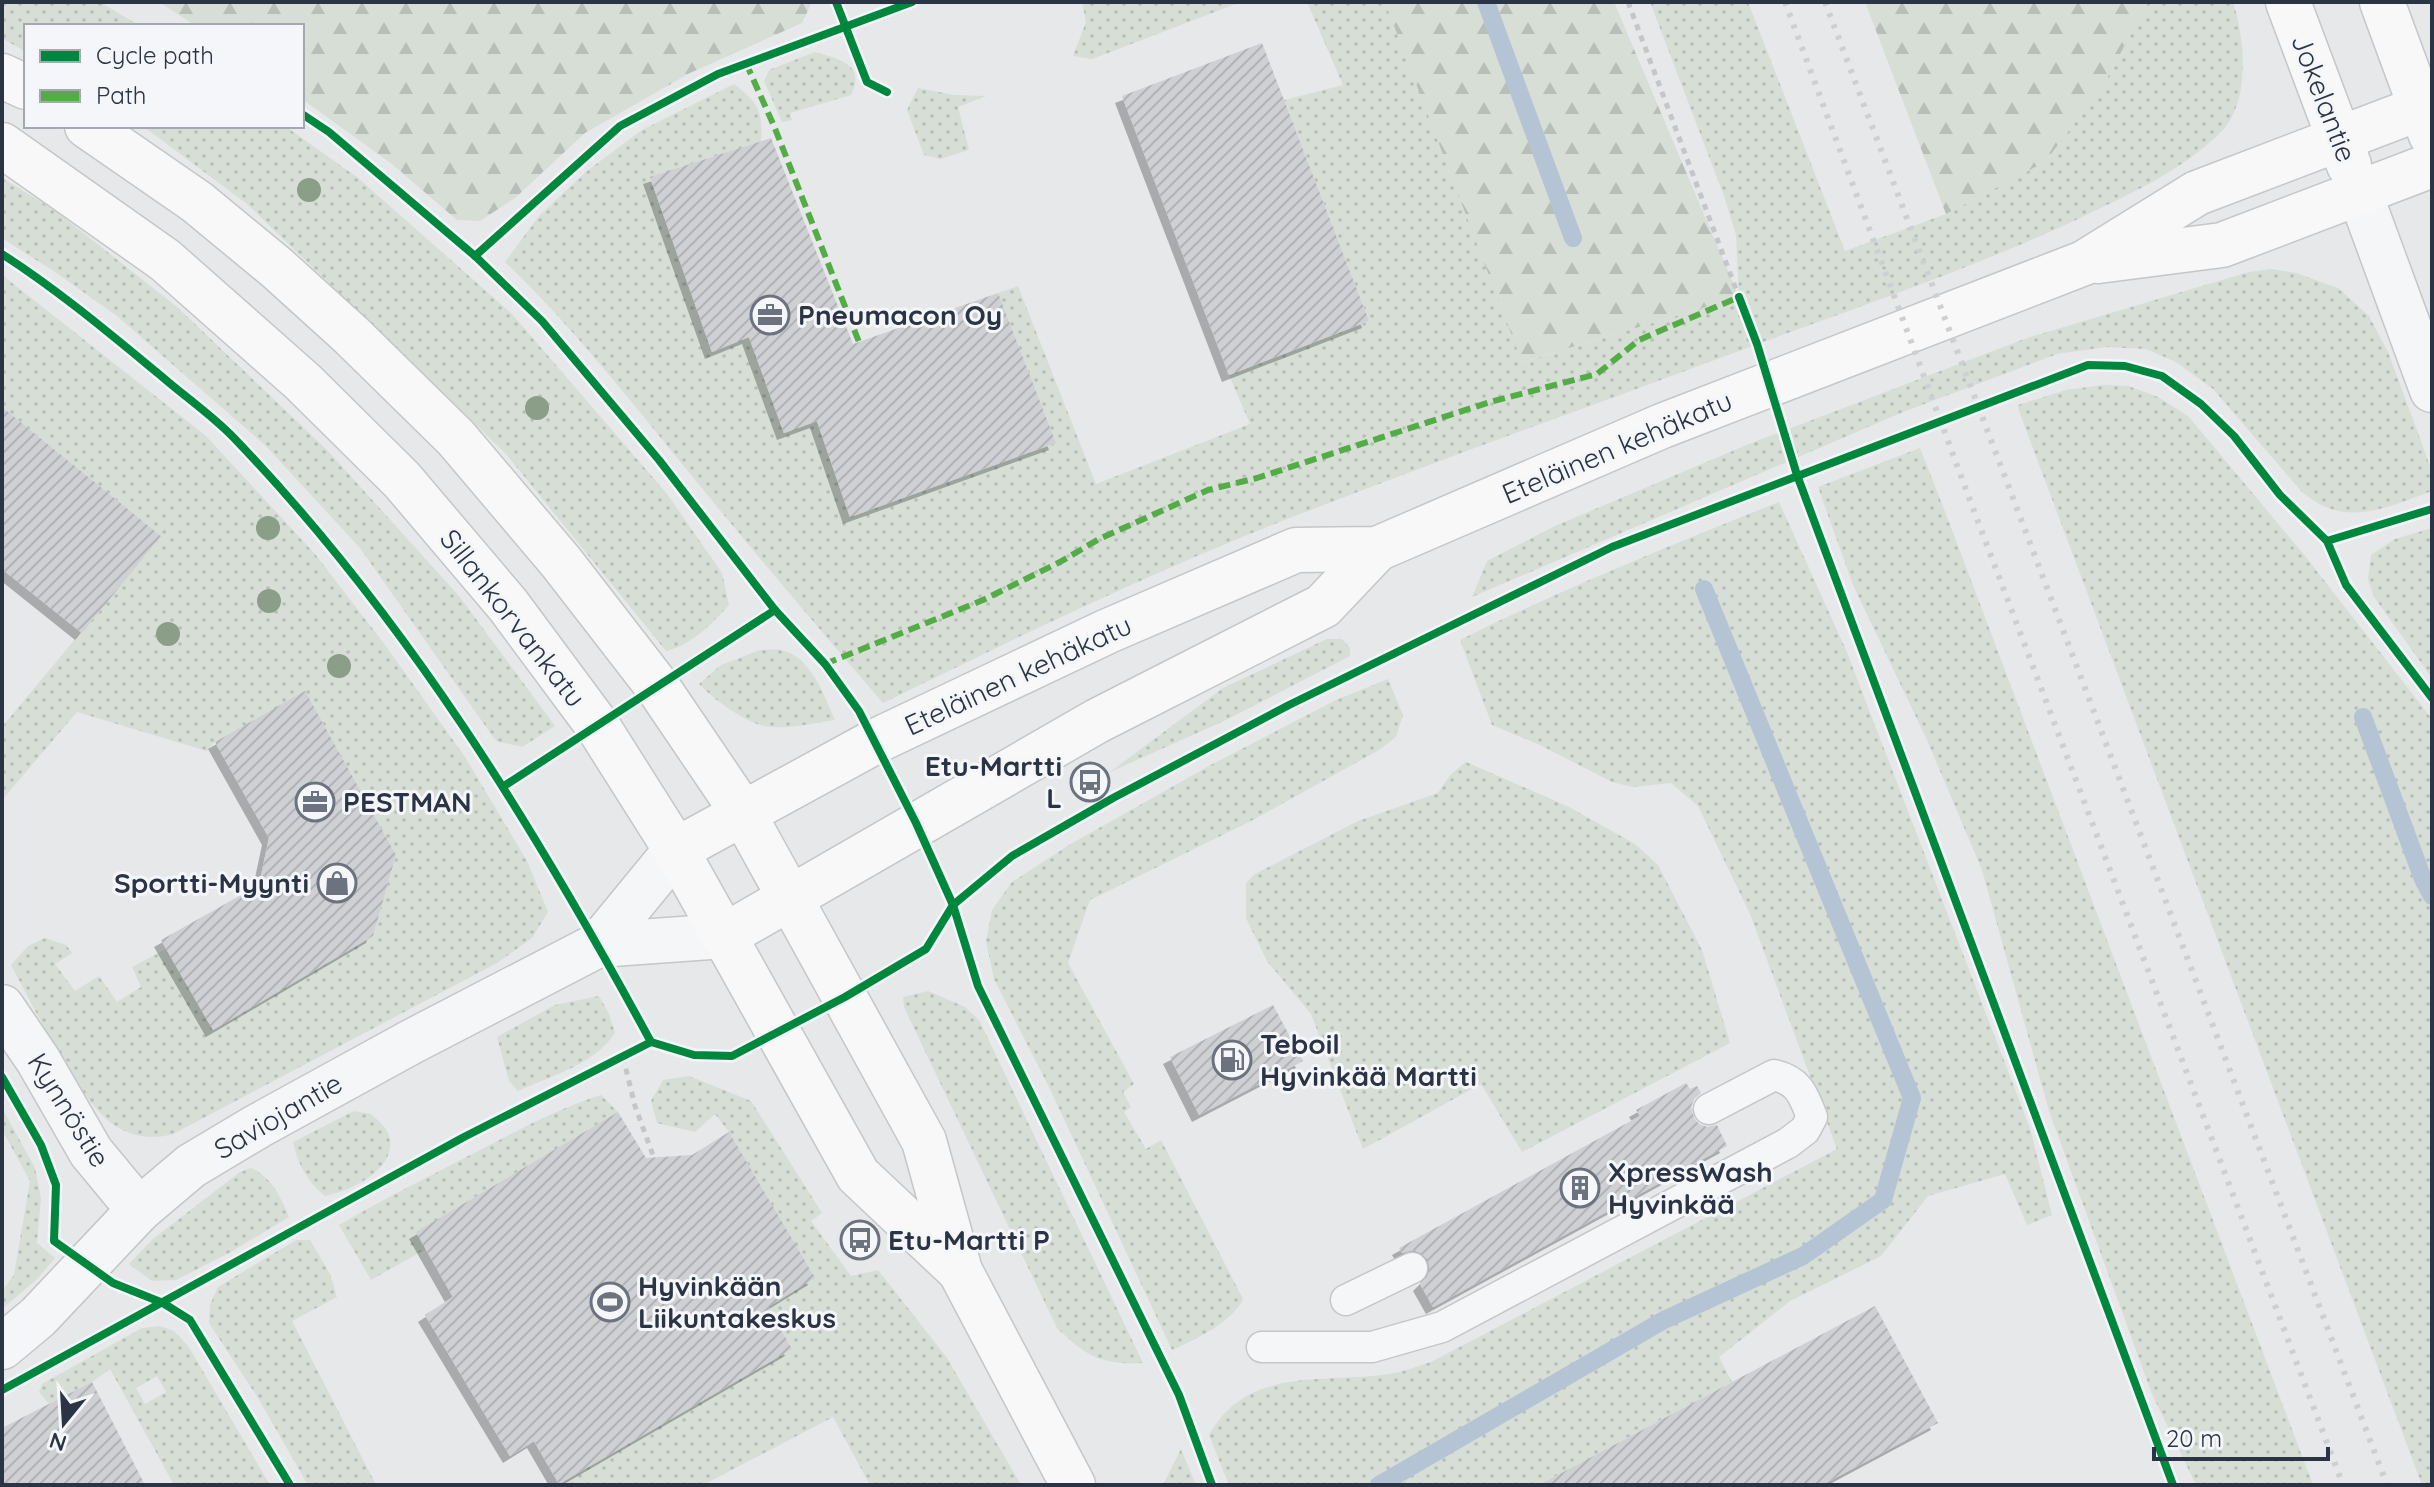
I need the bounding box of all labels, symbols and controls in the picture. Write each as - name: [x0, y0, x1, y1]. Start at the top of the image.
- legend: [24, 24, 304, 128]
- street label: Jokelantie: [2284, 29, 2365, 167]
- text: Cycle path: [96, 40, 214, 70]
- text: Path: [96, 80, 147, 110]
- office icon: Pneumacon Oy: [749, 294, 791, 336]
- place label: Pneumacon Oy: [798, 297, 1002, 332]
- street label: Eteläinen kehäkatu: [1496, 382, 1737, 511]
- street label: Sillankorvankatu: [433, 522, 594, 714]
- street label: Eteläinen kehäkatu: [899, 607, 1137, 743]
- place label: Etu-Martti L: [925, 748, 1062, 815]
- bus stop icon: Etu-Martti L: [1069, 761, 1111, 803]
- office icon: PESTMAN: [294, 781, 336, 823]
- place label: PESTMAN: [343, 784, 472, 819]
- shop icon: Sportti-Myynti: [316, 862, 358, 904]
- place label: Sportti-Myynti: [114, 865, 309, 900]
- place label: Teboil Hyvinkää Martti: [1260, 1026, 1477, 1093]
- fuel station icon: Teboil Hyvinkää Martti: [1211, 1039, 1253, 1081]
- street label: Kynnöstie: [21, 1046, 118, 1173]
- street label: Saviojantie: [207, 1065, 348, 1166]
- place label: XpressWash Hyvinkää: [1608, 1154, 1773, 1221]
- building icon: XpressWash Hyvinkää: [1559, 1167, 1601, 1209]
- bus stop icon: Etu-Martti P: [839, 1219, 881, 1261]
- place label: Etu-Martti P: [888, 1222, 1050, 1257]
- place label: Hyvinkään Liikuntakeskus: [638, 1268, 836, 1335]
- sports icon: Hyvinkään Liikuntakeskus: [589, 1281, 631, 1323]
- north arrow: [24, 1383, 104, 1463]
- scale bar: [2154, 1411, 2328, 1461]
- text: 20 m: [2166, 1423, 2222, 1453]
- text: N: [46, 1426, 70, 1458]

